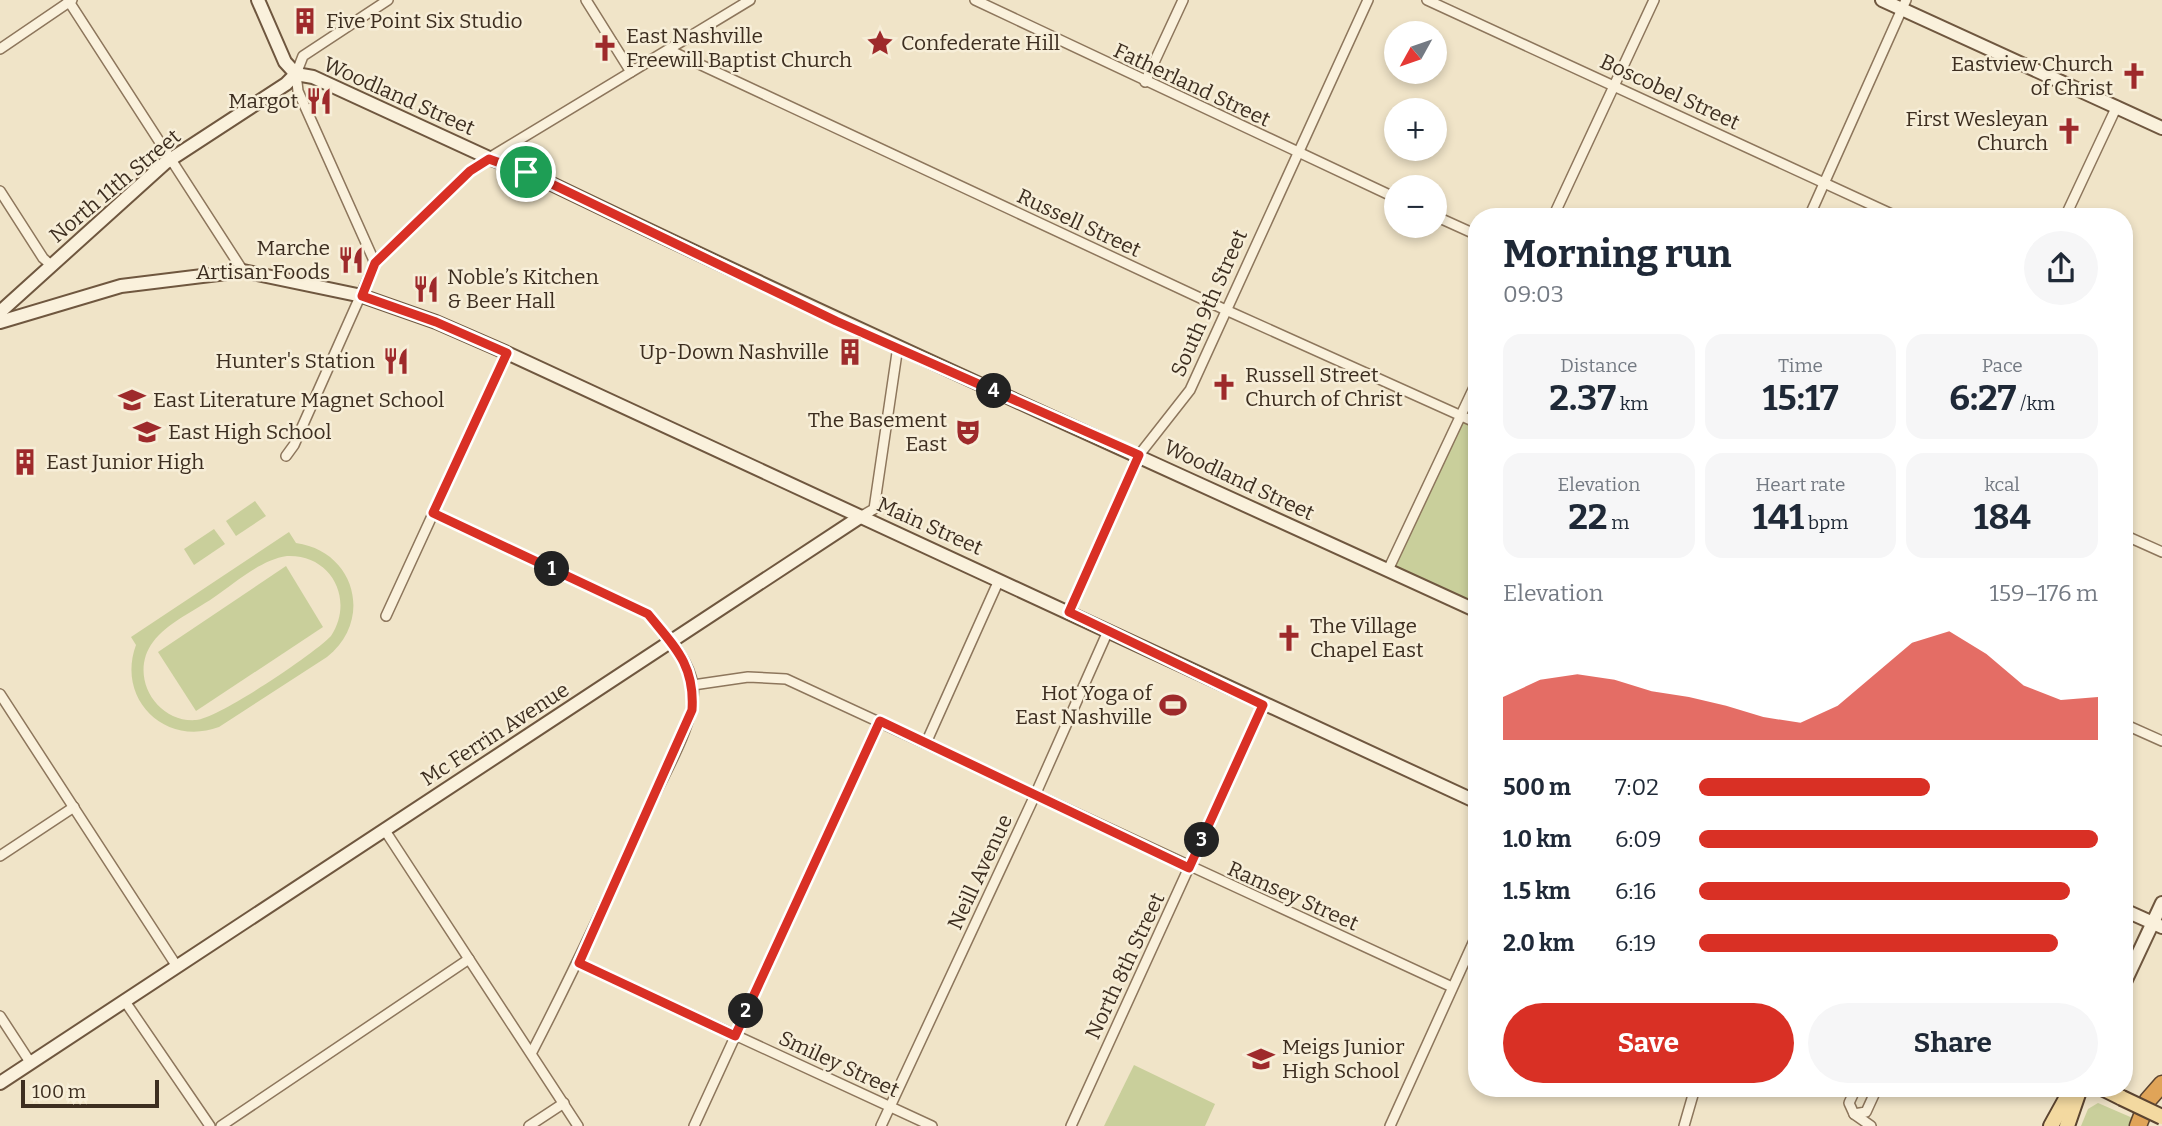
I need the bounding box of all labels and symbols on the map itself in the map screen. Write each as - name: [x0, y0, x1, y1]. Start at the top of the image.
- building icon: Five Point Six Studio: [290, 6, 320, 36]
- place label: Five Point Six Studio: [326, 8, 523, 34]
- north arrow: [1384, 21, 1447, 84]
- place label: East Nashville Freewill Baptist Church: [626, 23, 852, 73]
- place icon: Confederate Hill: [865, 28, 895, 58]
- place label: Confederate Hill: [901, 30, 1060, 56]
- church icon: East Nashville Freewill Baptist Church: [590, 33, 620, 63]
- street label: Fatherland Street: [1109, 37, 1275, 133]
- street label: Boscobel Street: [1596, 48, 1744, 136]
- street label: Woodland Street: [319, 51, 479, 141]
- place label: Eastview Church of Christ: [1951, 51, 2113, 101]
- church icon: Eastview Church of Christ: [2119, 61, 2149, 91]
- restaurant icon: Margot: [304, 86, 334, 116]
- place label: Margot: [228, 88, 298, 114]
- place label: First Wesleyan Church: [1905, 106, 2048, 156]
- church icon: First Wesleyan Church: [2054, 116, 2084, 146]
- street label: North 11th Street: [44, 123, 186, 248]
- pin: [496, 142, 556, 202]
- street label: Russell Street: [1013, 183, 1145, 263]
- street label: South 9th Street: [1165, 225, 1253, 381]
- place label: Marche Artisan Foods: [196, 235, 330, 285]
- restaurant icon: Marche Artisan Foods: [336, 245, 366, 275]
- place label: Noble’s Kitchen & Beer Hall: [447, 264, 599, 314]
- restaurant icon: Noble’s Kitchen & Beer Hall: [411, 274, 441, 304]
- building icon: Up-Down Nashville: [835, 337, 865, 367]
- place label: Up-Down Nashville: [639, 339, 829, 365]
- restaurant icon: Hunter's Station: [381, 346, 411, 376]
- place label: Hunter's Station: [215, 348, 375, 374]
- place label: Russell Street Church of Christ: [1245, 362, 1403, 412]
- church icon: Russell Street Church of Christ: [1209, 372, 1239, 402]
- pin: 4: [976, 374, 1012, 408]
- school or university icon: East Literature Magnet School: [117, 385, 147, 415]
- place label: East Literature Magnet School: [153, 387, 444, 413]
- place label: The Basement East: [808, 407, 947, 457]
- school or university icon: East High School: [132, 417, 162, 447]
- theatre icon: The Basement East: [953, 417, 983, 447]
- place label: East High School: [168, 419, 332, 445]
- street label: Woodland Street: [1160, 434, 1319, 526]
- building icon: East Junior High: [10, 447, 40, 477]
- place label: East Junior High: [46, 449, 204, 475]
- street label: Main Street: [873, 491, 987, 561]
- pin: 1: [534, 552, 570, 586]
- place label: The Village Chapel East: [1310, 613, 1424, 663]
- church icon: The Village Chapel East: [1274, 623, 1304, 653]
- street label: Mc Ferrin Avenue: [416, 676, 574, 792]
- place label: Hot Yoga of East Nashville: [1015, 680, 1154, 730]
- sports icon: Hot Yoga of East Nashville: [1158, 690, 1188, 720]
- street label: Neill Avenue: [942, 810, 1018, 934]
- pin: 3: [1184, 822, 1220, 858]
- street label: Ramsey Street: [1223, 856, 1363, 937]
- street label: North 8th Street: [1080, 888, 1170, 1043]
- pin: 2: [728, 993, 764, 1028]
- street label: Smiley Street: [775, 1025, 904, 1103]
- place label: Meigs Junior High School: [1282, 1034, 1404, 1084]
- school or university icon: Meigs Junior High School: [1246, 1044, 1276, 1074]
- scale bar: [21, 1077, 159, 1109]

